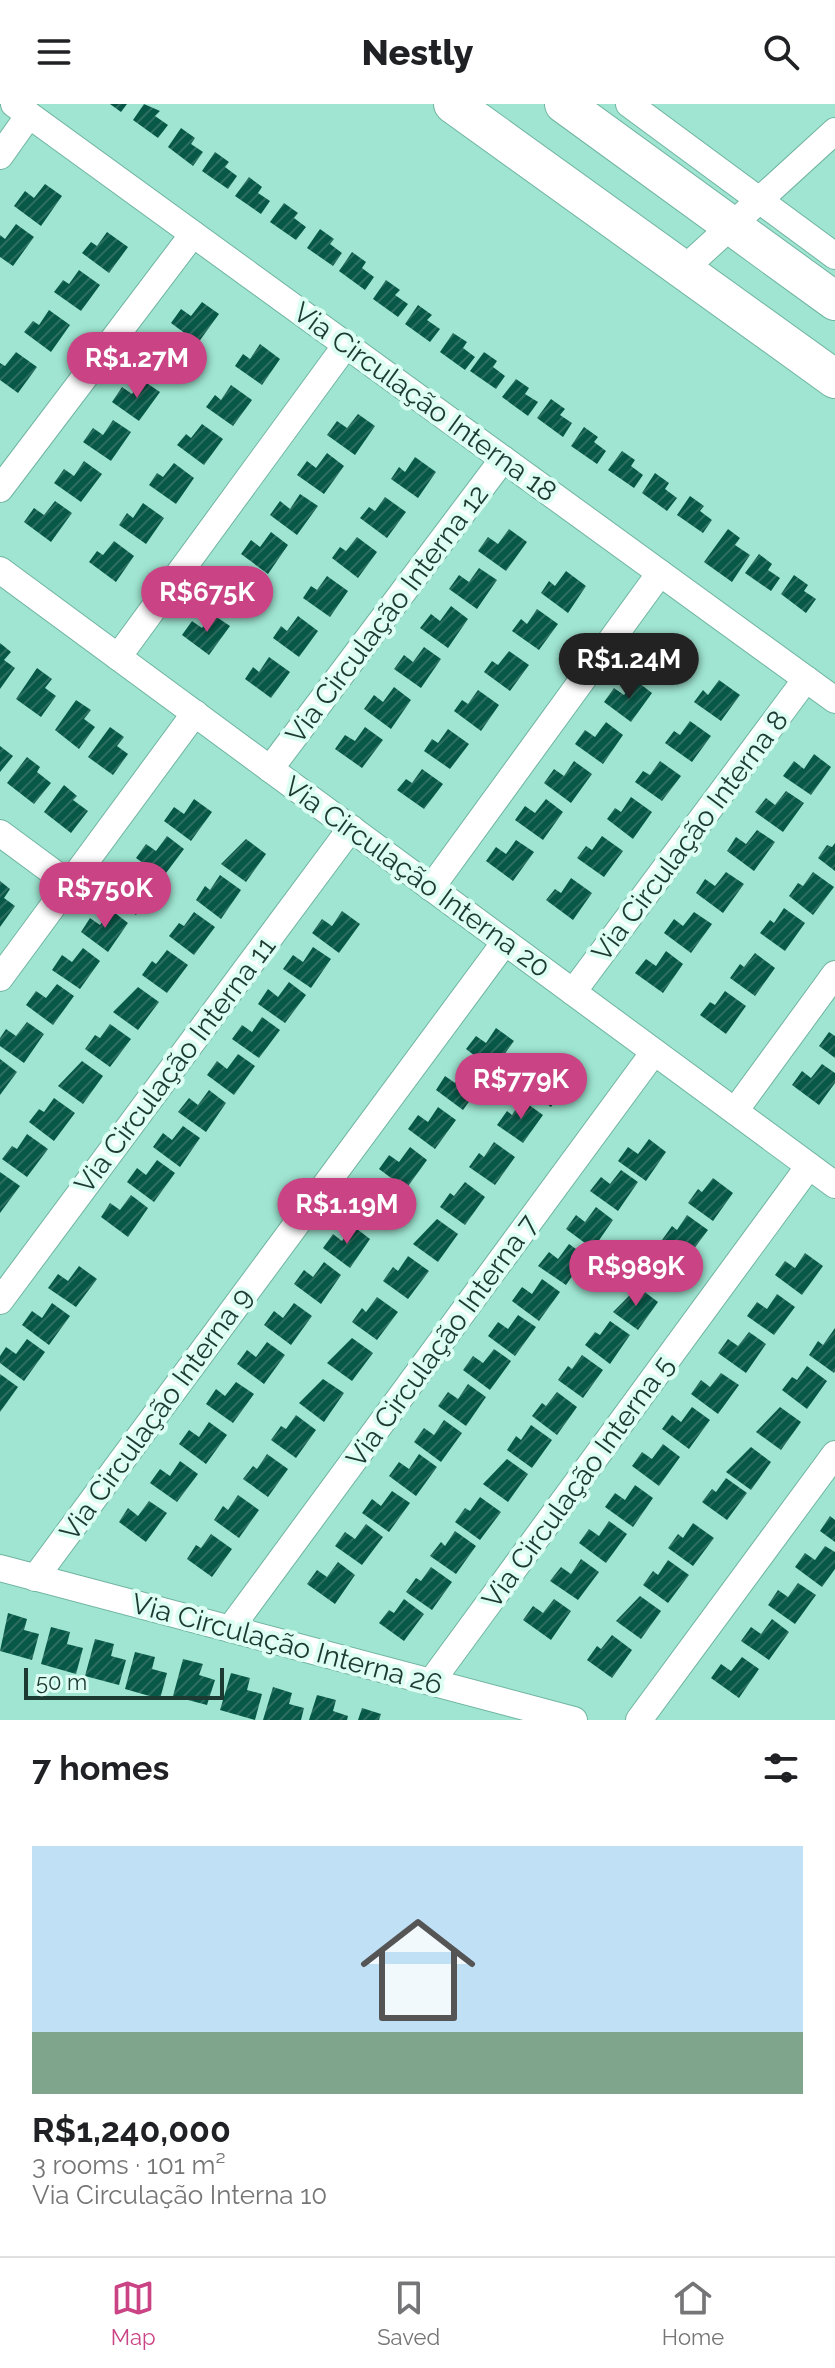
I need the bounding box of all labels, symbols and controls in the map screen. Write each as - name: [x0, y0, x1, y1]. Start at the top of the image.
- icon: menu: [32, 30, 76, 74]
- icon: search: [759, 30, 803, 74]
- text: Nestly: [362, 31, 473, 73]
- street label: Via Circulação Interna 18: [287, 295, 563, 509]
- pin: R$1.27M: [63, 332, 211, 400]
- text: R$1.27M: [85, 343, 189, 373]
- street label: Via Circulação Interna 12: [279, 478, 495, 750]
- pin: R$675K: [142, 566, 272, 634]
- text: R$675K: [159, 577, 255, 607]
- pin: R$1.24M: [555, 633, 703, 701]
- text: R$1.24M: [577, 644, 681, 674]
- street label: Via Circulação Interna 8: [585, 704, 795, 968]
- street label: Via Circulação Interna 20: [278, 769, 556, 985]
- pin: R$750K: [40, 862, 170, 930]
- text: R$750K: [57, 873, 153, 903]
- street label: Via Circulação Interna 11: [68, 930, 282, 1200]
- pin: R$779K: [456, 1053, 586, 1121]
- text: R$779K: [473, 1064, 569, 1094]
- pin: R$1.19M: [273, 1178, 421, 1246]
- text: R$1.19M: [295, 1189, 399, 1219]
- street label: Via Circulação Interna 7: [339, 1208, 545, 1474]
- pin: R$989K: [571, 1240, 701, 1308]
- text: R$989K: [587, 1251, 685, 1281]
- street label: Via Circulação Interna 9: [53, 1281, 259, 1547]
- street label: Via Circulação Interna 5: [475, 1349, 681, 1615]
- street label: Via Circulação Interna 26: [128, 1587, 446, 1701]
- scale bar: [24, 1664, 224, 1700]
- text: 50 m: [36, 1669, 87, 1695]
- icon: filters: [759, 1746, 803, 1790]
- text: 7 homes: [32, 1748, 169, 1788]
- icon: home: [346, 1898, 490, 2042]
- text: R$1,240,000: [32, 2110, 231, 2150]
- text: 3 rooms · 101 m²: [32, 2150, 226, 2180]
- text: Via Circulação Interna 10: [32, 2180, 327, 2210]
- tab: Map: [111, 2276, 156, 2350]
- tab: Saved: [377, 2276, 440, 2350]
- tab: Home: [662, 2276, 724, 2350]

